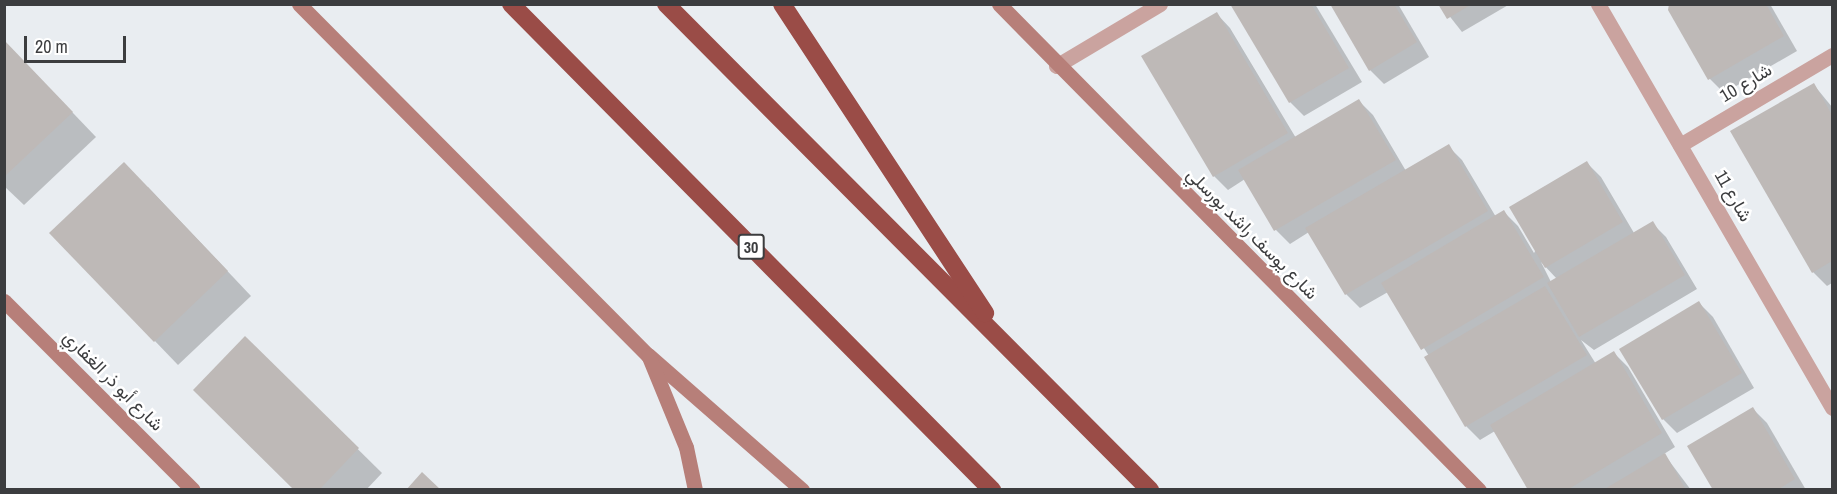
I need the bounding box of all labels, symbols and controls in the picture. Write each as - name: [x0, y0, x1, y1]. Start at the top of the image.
- scale bar: [27, 24, 129, 62]
- text: 20 m: [35, 34, 68, 59]
- street label: شارع 10: [1716, 59, 1776, 107]
- street label: شارع يوسف راشد بورسلي: [1182, 164, 1322, 304]
- street label: شارع 11: [1710, 167, 1756, 225]
- road number: 30: [738, 234, 764, 260]
- street label: شارع أبو ذر الغفاري: [58, 326, 168, 436]

